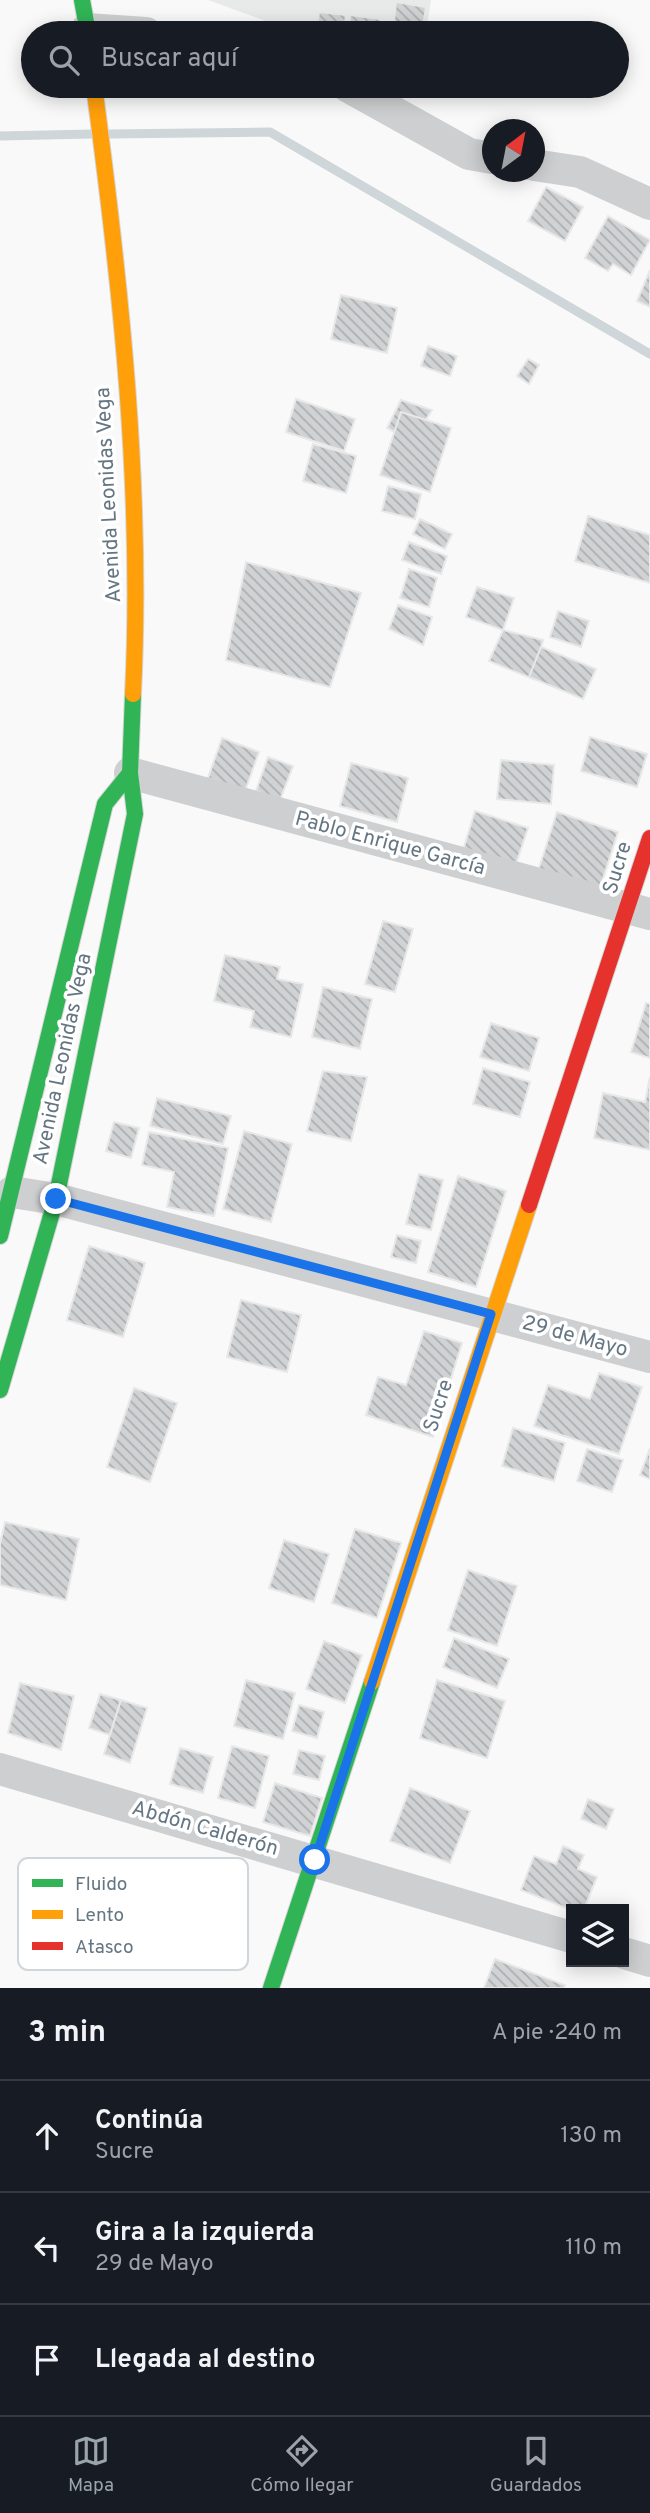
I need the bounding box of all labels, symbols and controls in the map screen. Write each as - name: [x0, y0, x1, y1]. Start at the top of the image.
- search box: [21, 21, 629, 98]
- icon: search: [45, 41, 83, 79]
- text: Buscar aquí: [101, 43, 238, 76]
- north arrow: [482, 119, 545, 182]
- street label: Avenida Leonidas Vega: [90, 387, 128, 603]
- street label: Pablo Enrique García: [292, 806, 488, 882]
- street label: Sucre: [597, 838, 639, 898]
- street label: Avenida Leonidas Vega: [27, 951, 99, 1167]
- route end: [40, 1183, 71, 1214]
- street label: 29 de Mayo: [519, 1310, 631, 1364]
- street label: Sucre: [418, 1376, 460, 1436]
- street label: Abdón Calderón: [129, 1795, 281, 1863]
- route start: [299, 1844, 330, 1875]
- legend: [18, 1858, 248, 1970]
- text: Fluido: [75, 1873, 127, 1897]
- text: Lento: [75, 1904, 124, 1928]
- map controls: [566, 1904, 629, 1967]
- button: layers: [566, 1904, 629, 1967]
- text: Atasco: [75, 1936, 134, 1960]
- text: 3 min: [28, 2015, 106, 2052]
- text: A pie · 240 m: [492, 2019, 622, 2048]
- text: Continúa: [95, 2105, 203, 2138]
- icon: ahead: [28, 2117, 66, 2155]
- text: 130 m: [560, 2122, 622, 2151]
- text: Sucre: [95, 2138, 154, 2167]
- text: Gira a la izquierda: [95, 2217, 314, 2250]
- icon: left: [28, 2229, 66, 2267]
- text: 110 m: [565, 2234, 622, 2263]
- text: 29 de Mayo: [95, 2250, 214, 2279]
- icon: arrive: [28, 2341, 66, 2379]
- text: Llegada al destino: [95, 2344, 315, 2377]
- tab: Mapa: [68, 2432, 114, 2498]
- tab: Cómo llegar: [250, 2432, 354, 2498]
- tab: Guardados: [490, 2432, 582, 2498]

